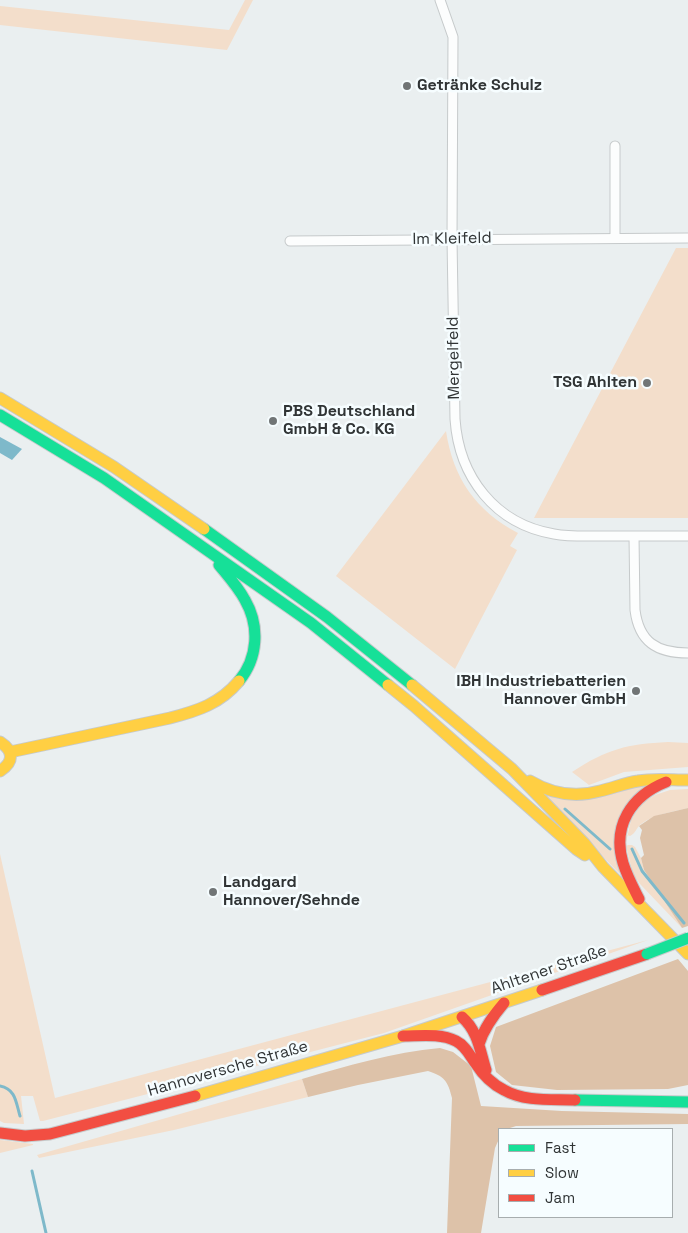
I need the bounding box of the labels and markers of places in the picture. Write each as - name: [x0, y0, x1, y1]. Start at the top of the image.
- place label: Getränke Schulz: [417, 76, 542, 96]
- marker: Getränke Schulz: [401, 80, 413, 92]
- place label: TSG Ahlten: [553, 373, 637, 393]
- marker: TSG Ahlten: [641, 377, 653, 389]
- place label: PBS Deutschland GmbH & Co. KG: [283, 402, 415, 440]
- marker: PBS Deutschland GmbH & Co. KG: [267, 415, 279, 427]
- place label: IBH Industriebatterien Hannover GmbH: [456, 672, 626, 710]
- marker: IBH Industriebatterien Hannover GmbH: [630, 685, 642, 697]
- place label: Landgard Hannover/Sehnde: [223, 873, 360, 911]
- marker: Landgard Hannover/Sehnde: [207, 886, 219, 898]

